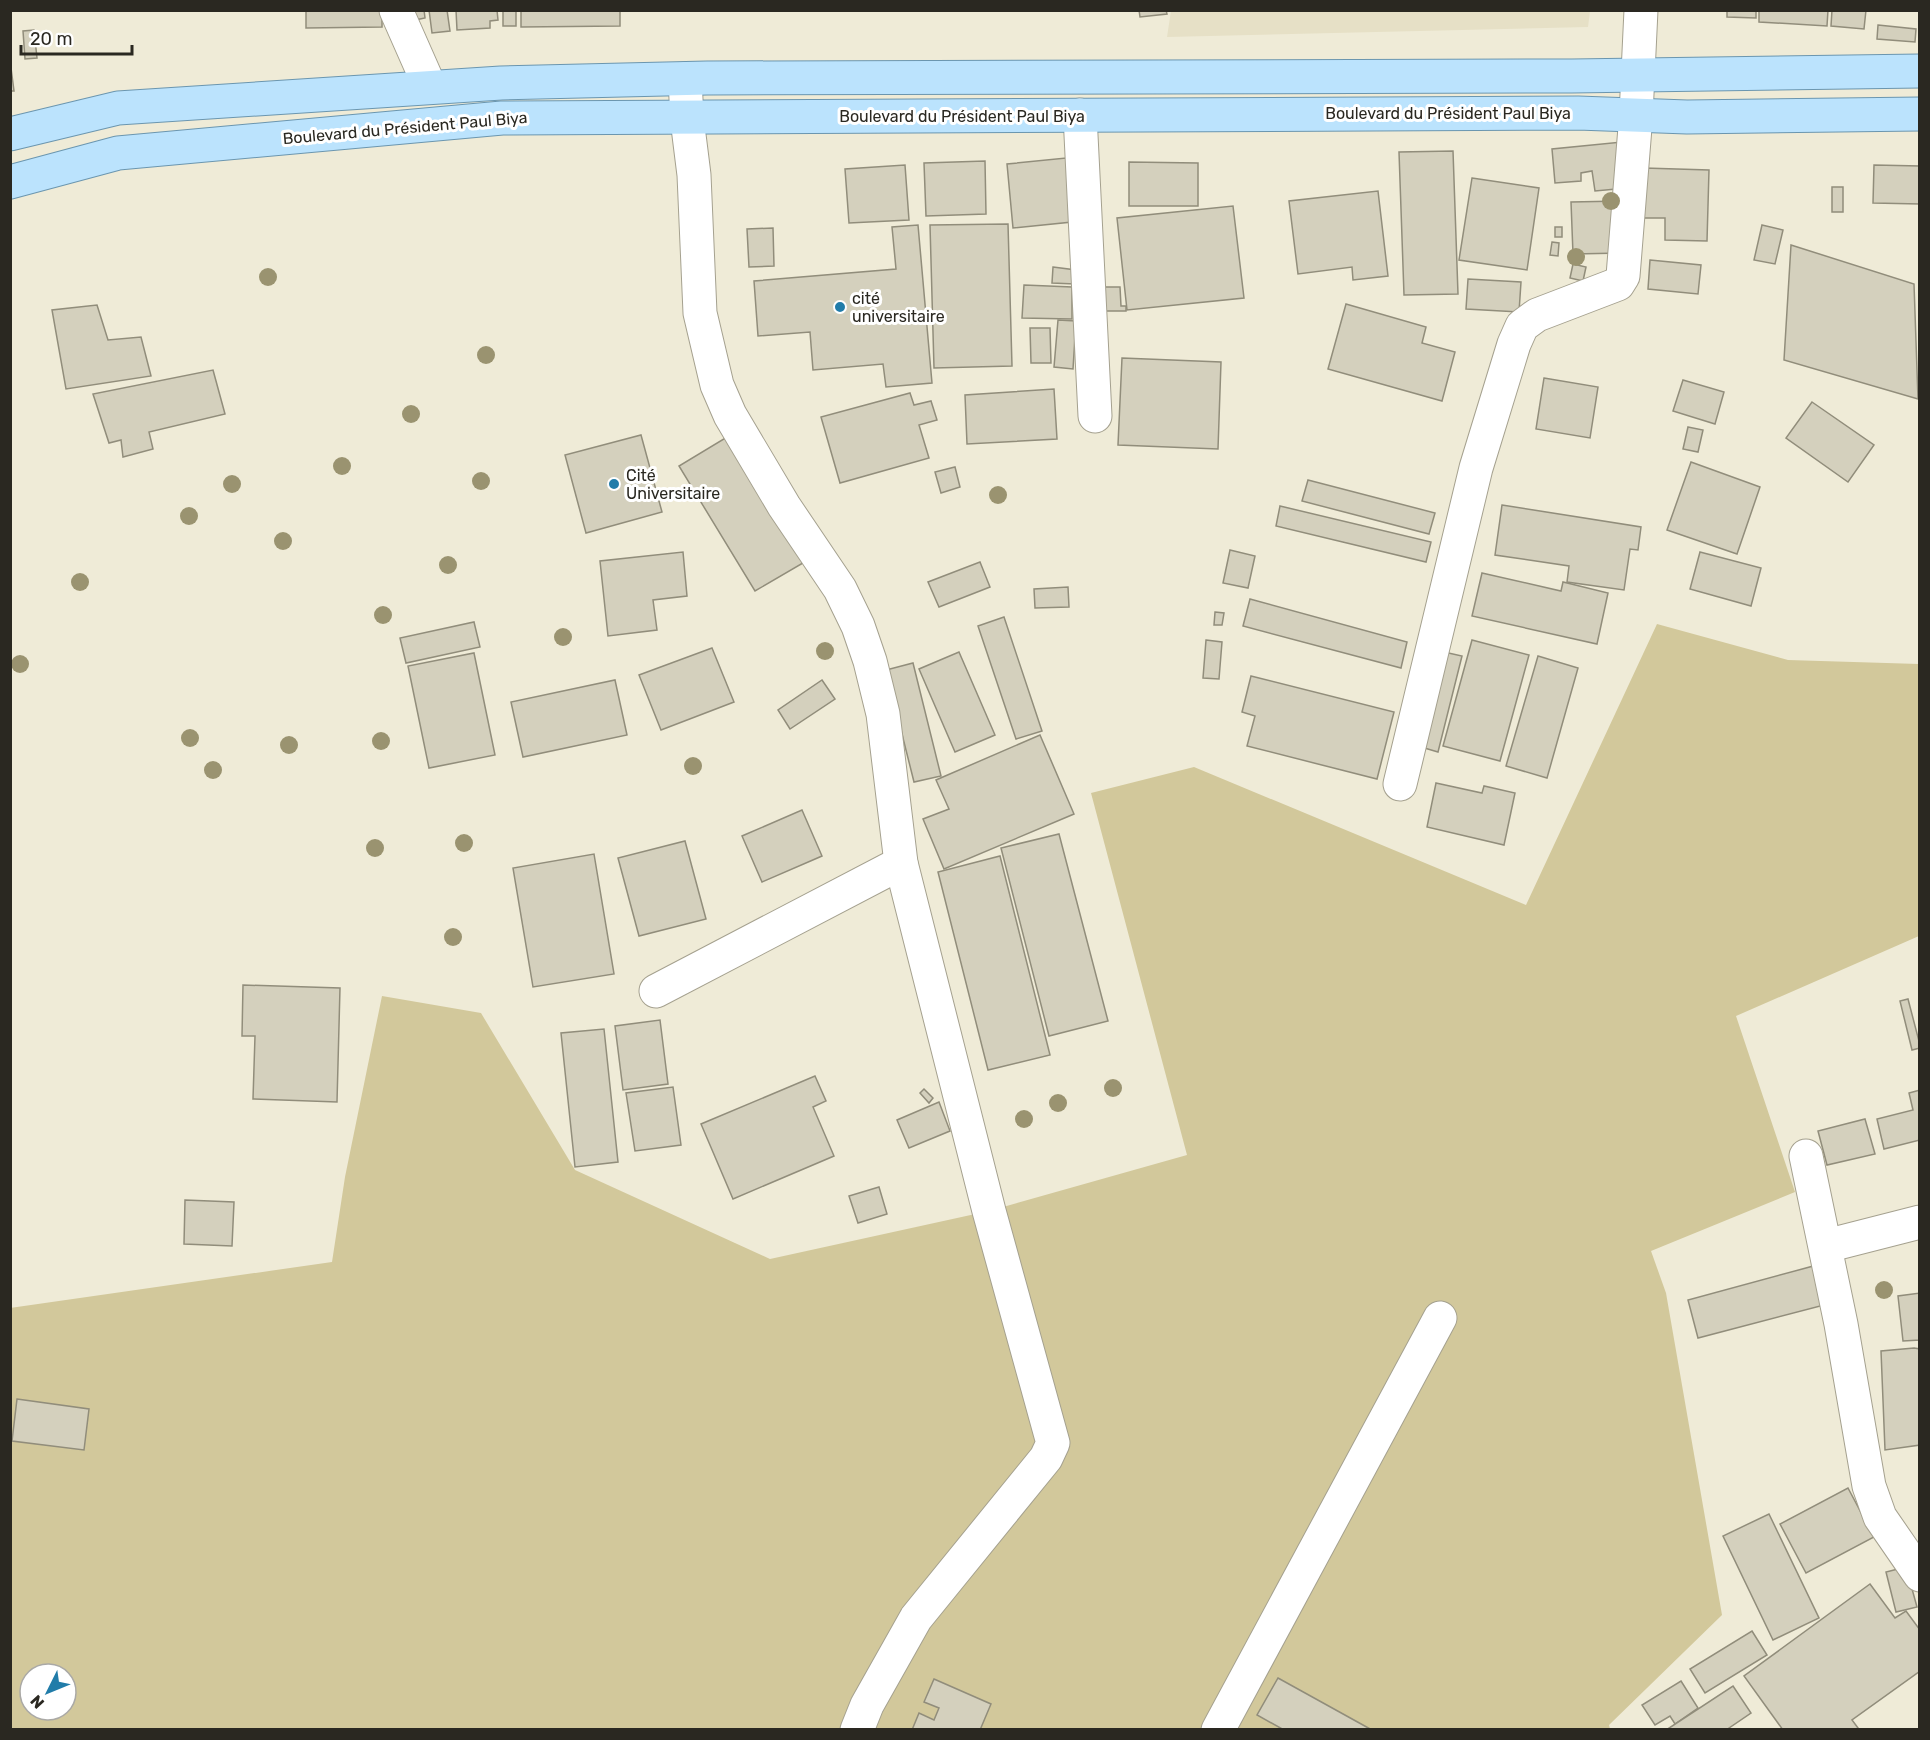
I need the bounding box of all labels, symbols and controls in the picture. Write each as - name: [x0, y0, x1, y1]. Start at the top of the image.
- scale bar: [21, 18, 132, 56]
- text: 20 m: [30, 28, 72, 50]
- street label: Boulevard du Président Paul Biya: [1325, 104, 1571, 123]
- street label: Boulevard du Président Paul Biya: [839, 107, 1085, 126]
- street label: Boulevard du Président Paul Biya: [282, 108, 528, 148]
- place label: cité universitaire: [852, 289, 945, 326]
- marker: cité universitaire: [833, 300, 847, 314]
- place label: Cité Universitaire: [626, 466, 720, 503]
- marker: Cité Universitaire: [607, 477, 621, 491]
- north arrow: [18, 1662, 78, 1722]
- text: N: [27, 1691, 48, 1713]

